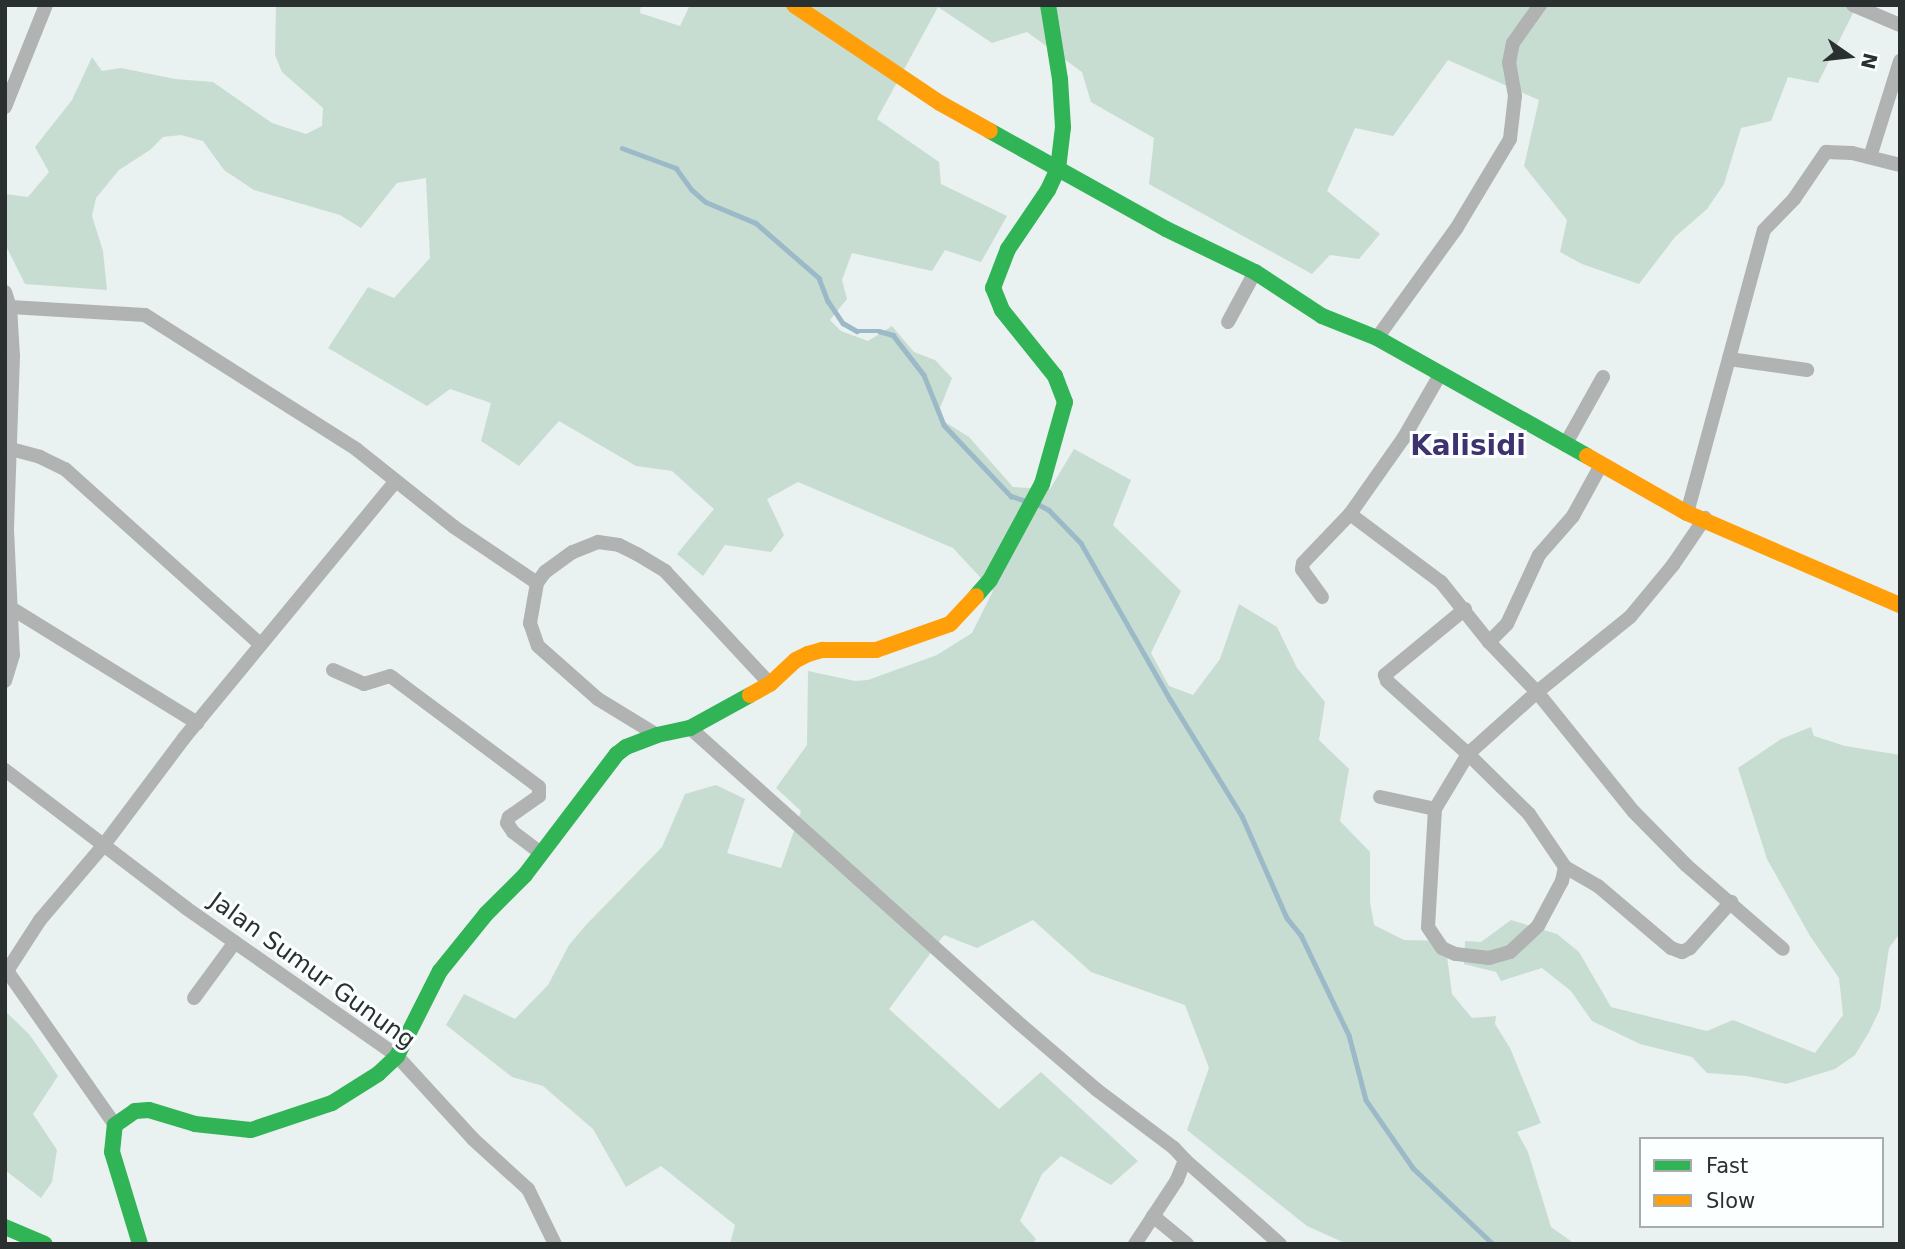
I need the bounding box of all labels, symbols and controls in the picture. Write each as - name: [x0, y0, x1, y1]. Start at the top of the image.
- north arrow: [1814, 21, 1884, 91]
- text: N: [1857, 51, 1882, 71]
- district label: Kalisidi: [1410, 429, 1526, 463]
- street label: Jalan Sumur Gunung: [204, 887, 420, 1055]
- legend: [1639, 1137, 1884, 1228]
- text: Fast: [1706, 1154, 1748, 1178]
- text: Slow: [1706, 1189, 1755, 1213]

